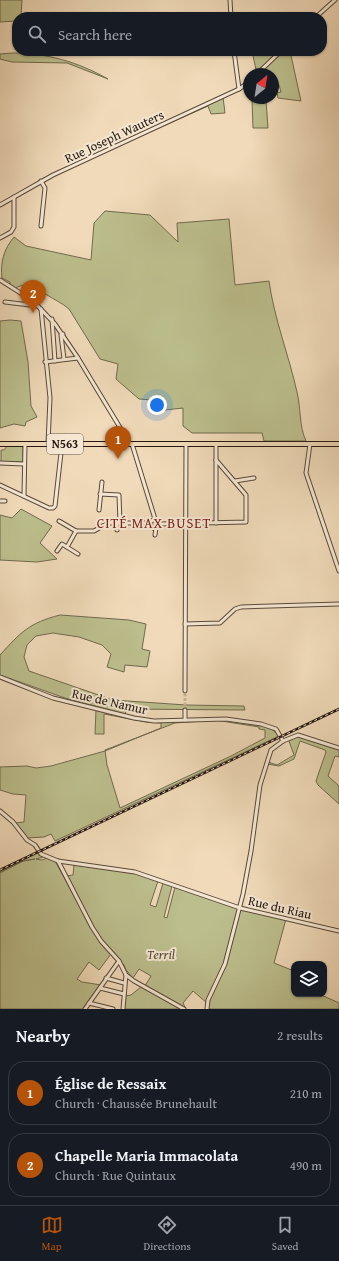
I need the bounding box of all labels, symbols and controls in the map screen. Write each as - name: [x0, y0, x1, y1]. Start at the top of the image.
- search box: [12, 12, 327, 56]
- icon: search: [26, 23, 48, 45]
- text: Search here: [58, 24, 132, 45]
- north arrow: [243, 68, 279, 104]
- street label: Rue Joseph Wauters: [61, 105, 167, 168]
- pin: 2: [20, 280, 46, 313]
- your location: [147, 395, 167, 415]
- pin: 1: [105, 426, 131, 459]
- road number: N563: [47, 434, 83, 454]
- district label: CITÉ MAX BUSET: [97, 513, 211, 533]
- street label: Rue de Namur: [70, 684, 150, 720]
- street label: Rue du Riau: [246, 891, 314, 924]
- park label: Terril: [147, 945, 175, 964]
- map controls: [291, 961, 327, 997]
- button: layers: [291, 961, 327, 997]
- text: Nearby: [16, 1023, 70, 1048]
- text: 2 results: [277, 1026, 323, 1045]
- text: Église de Ressaix: [55, 1073, 166, 1094]
- text: 1: [27, 1084, 33, 1103]
- text: 210 m: [290, 1084, 322, 1103]
- text: Church · Chaussée Brunehault: [55, 1094, 217, 1113]
- text: Chapelle Maria Immacolata: [55, 1145, 238, 1166]
- text: 2: [27, 1156, 33, 1175]
- text: 490 m: [290, 1156, 322, 1175]
- text: Church · Rue Quintaux: [55, 1166, 176, 1185]
- tab: Map: [41, 1214, 63, 1254]
- tab: Directions: [144, 1214, 191, 1254]
- tab: Saved: [272, 1214, 298, 1254]

